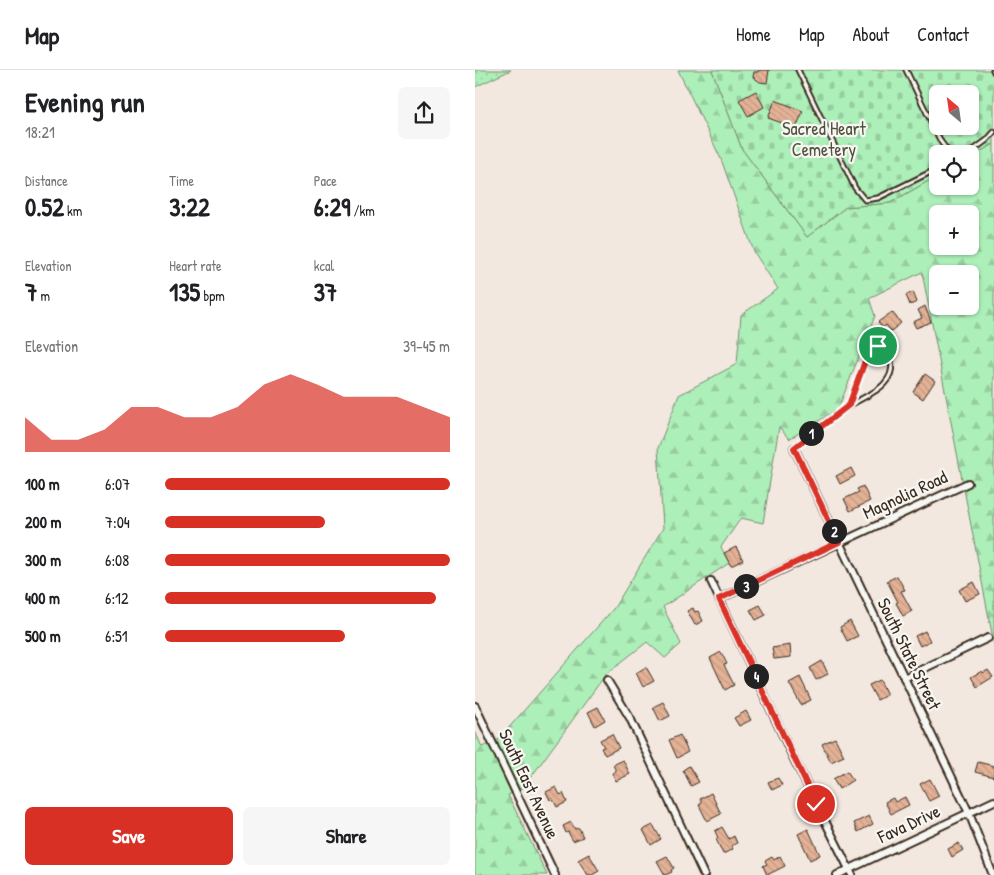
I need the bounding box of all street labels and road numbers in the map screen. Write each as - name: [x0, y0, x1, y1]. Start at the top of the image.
- street label: Magnolia Road: [858, 464, 951, 525]
- street label: South State Street: [872, 594, 948, 715]
- street label: South East Avenue: [493, 725, 566, 843]
- street label: Fava Drive: [873, 798, 944, 849]

